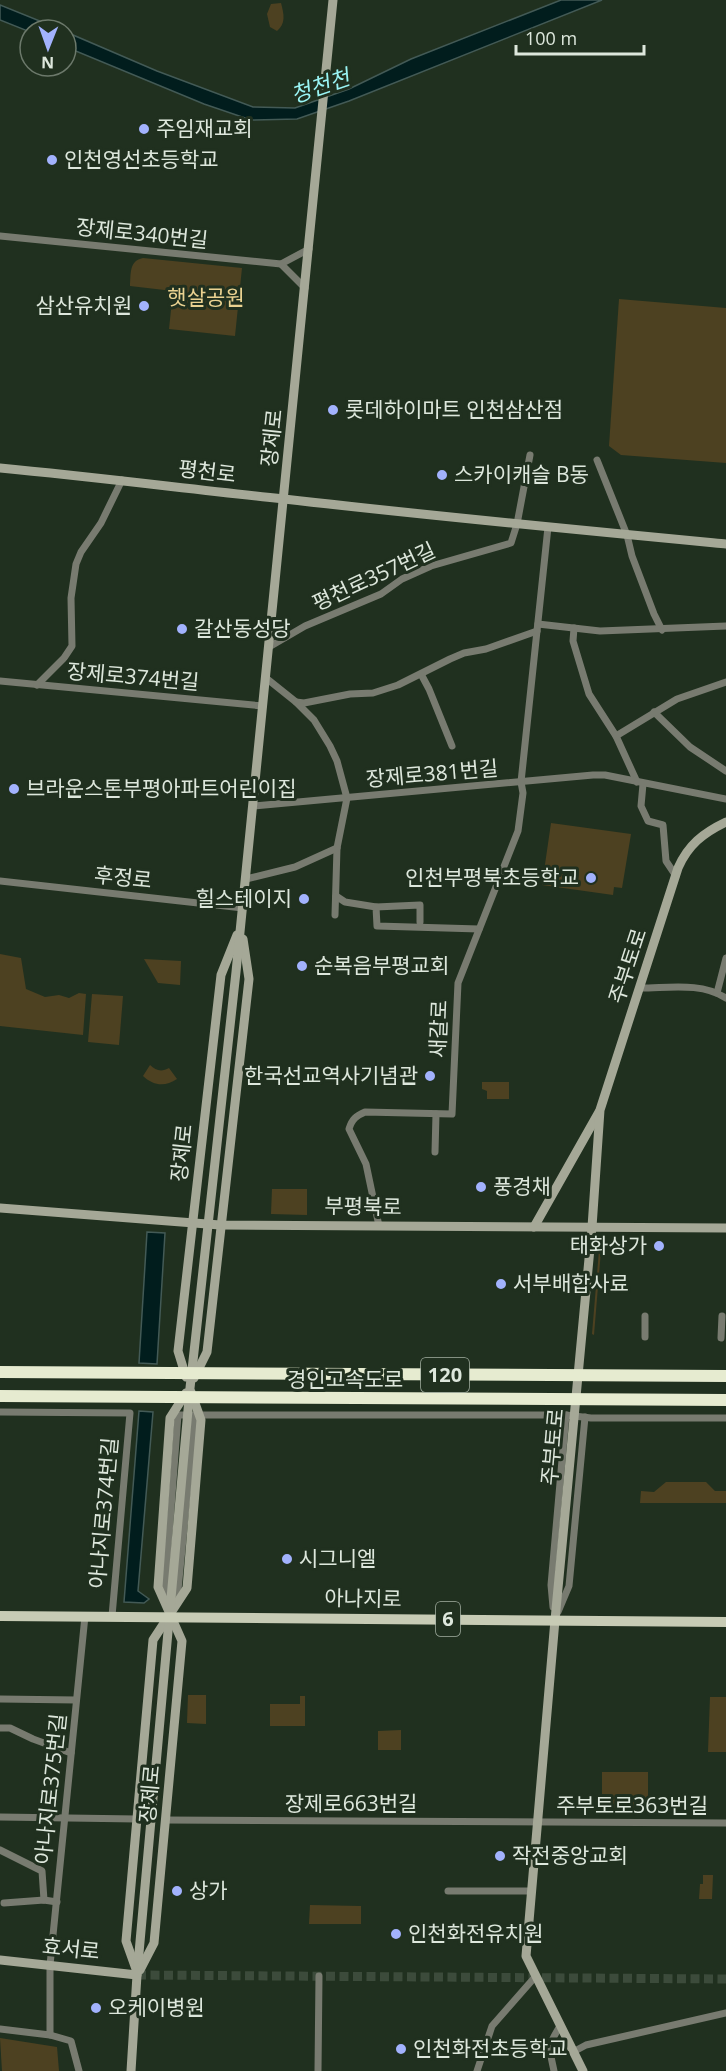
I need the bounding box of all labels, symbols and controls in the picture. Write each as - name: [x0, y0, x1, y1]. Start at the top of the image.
- north arrow: [18, 18, 78, 78]
- scale bar: [516, 18, 644, 56]
- text: 100 m: [525, 26, 577, 50]
- text: N: [41, 52, 54, 74]
- water label: 청천천: [286, 60, 356, 109]
- place label: 주임재교회: [156, 114, 253, 142]
- marker: 주임재교회: [137, 122, 151, 136]
- place label: 인천영선초등학교: [64, 145, 219, 173]
- marker: 인천영선초등학교: [45, 153, 59, 167]
- street label: 장제로340번길: [75, 212, 210, 254]
- park label: 햇살공원: [167, 283, 245, 311]
- place label: 삼산유치원: [35, 291, 132, 319]
- marker: 삼산유치원: [137, 299, 151, 313]
- place label: 롯데하이마트 인천삼산점: [345, 395, 563, 423]
- marker: 롯데하이마트 인천삼산점: [326, 403, 340, 417]
- street label: 장제로: [254, 408, 288, 468]
- street label: 평천로: [177, 454, 238, 488]
- place label: 스카이캐슬 B동: [454, 460, 589, 488]
- marker: 스카이캐슬 B동: [435, 468, 449, 482]
- street label: 평천로357번길: [308, 535, 440, 617]
- place label: 갈산동성당: [194, 614, 291, 642]
- marker: 갈산동성당: [175, 622, 189, 636]
- street label: 장제로374번길: [66, 656, 200, 696]
- street label: 장제로381번길: [365, 753, 499, 793]
- place label: 브라운스톤부평아파트어린이집: [26, 774, 296, 802]
- marker: 브라운스톤부평아파트어린이집: [7, 782, 21, 796]
- street label: 후정로: [93, 860, 153, 894]
- place label: 인천부평북초등학교: [405, 863, 579, 891]
- marker: 인천부평북초등학교: [584, 871, 598, 885]
- place label: 힐스테이지: [195, 884, 292, 912]
- marker: 힐스테이지: [297, 892, 311, 906]
- street label: 주부토로: [602, 925, 652, 1007]
- place label: 순복음부평교회: [314, 951, 449, 979]
- marker: 순복음부평교회: [295, 959, 309, 973]
- street label: 새갈로: [423, 1000, 453, 1058]
- place label: 한국선교역사기념관: [244, 1061, 418, 1089]
- marker: 한국선교역사기념관: [423, 1069, 437, 1083]
- street label: 장제로: [164, 1123, 198, 1183]
- place label: 풍경채: [493, 1172, 551, 1200]
- marker: 풍경채: [474, 1180, 488, 1194]
- street label: 부평북로: [324, 1191, 402, 1221]
- place label: 태화상가: [570, 1231, 647, 1259]
- marker: 태화상가: [652, 1239, 666, 1253]
- place label: 서부배합사료: [513, 1269, 629, 1297]
- marker: 서부배합사료: [494, 1277, 508, 1291]
- road number: 120: [421, 1358, 469, 1392]
- street label: 경인고속도로: [287, 1365, 403, 1393]
- street label: 주부토로: [535, 1407, 569, 1487]
- street label: 아나지로374번길: [82, 1436, 124, 1590]
- place label: 시그니엘: [299, 1544, 376, 1572]
- marker: 시그니엘: [280, 1552, 294, 1566]
- street label: 아나지로: [324, 1583, 402, 1613]
- road number: 6: [436, 1602, 460, 1636]
- street label: 아나지로375번길: [28, 1712, 72, 1866]
- street label: 장제로: [133, 1764, 165, 1824]
- street label: 장제로663번길: [285, 1789, 417, 1817]
- street label: 주부토로363번길: [556, 1791, 708, 1819]
- place label: 작전중앙교회: [512, 1841, 628, 1869]
- marker: 작전중앙교회: [493, 1849, 507, 1863]
- place label: 상가: [189, 1876, 228, 1904]
- marker: 상가: [170, 1884, 184, 1898]
- place label: 인천화전유치원: [408, 1919, 543, 1947]
- marker: 인천화전유치원: [389, 1927, 403, 1941]
- street label: 효서로: [41, 1931, 101, 1965]
- place label: 오케이병원: [108, 1993, 205, 2021]
- marker: 오케이병원: [89, 2001, 103, 2015]
- place label: 인천화전초등학교: [413, 2034, 568, 2062]
- marker: 인천화전초등학교: [394, 2042, 408, 2056]

